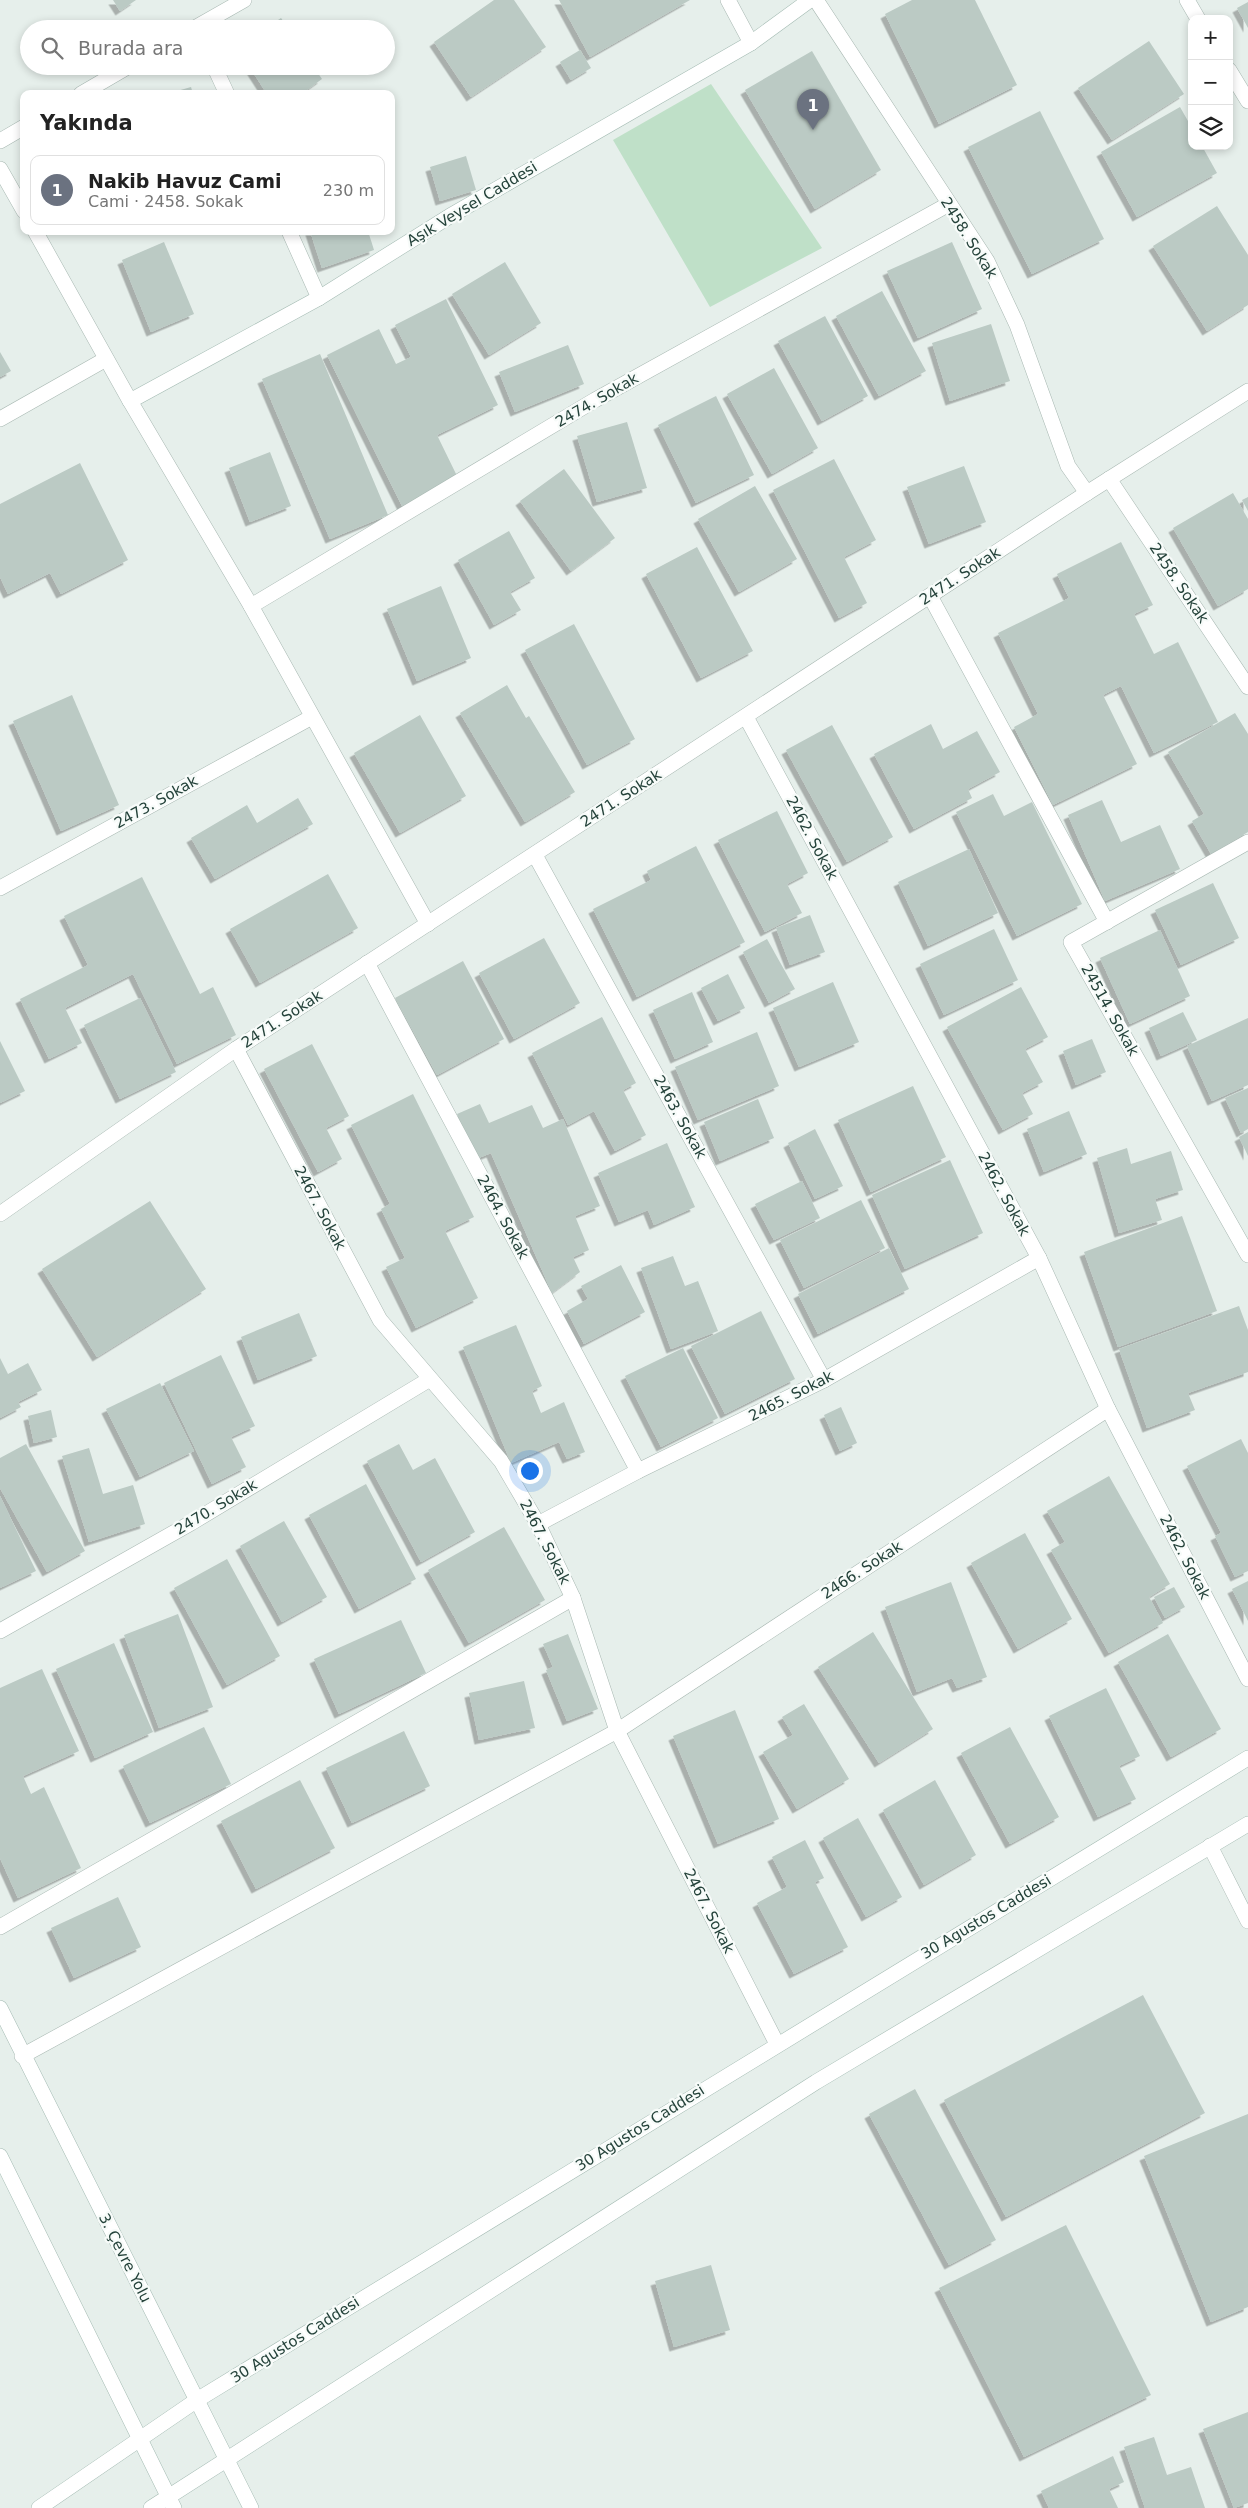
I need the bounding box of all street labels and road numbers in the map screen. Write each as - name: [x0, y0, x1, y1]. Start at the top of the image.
- street label: Aşık Veysel Caddesi: [404, 158, 540, 250]
- street label: 2458. Sokak: [937, 194, 1001, 282]
- street label: 2474. Sokak: [552, 369, 642, 431]
- street label: 2458. Sokak: [1146, 540, 1213, 627]
- street label: 2471. Sokak: [916, 543, 1004, 609]
- street label: 2471. Sokak: [577, 765, 665, 831]
- street label: 2473. Sokak: [111, 772, 201, 832]
- street label: 2462. Sokak: [782, 793, 842, 883]
- street label: 24514. Sokak: [1077, 961, 1143, 1059]
- street label: 2471. Sokak: [238, 986, 326, 1052]
- street label: 2463. Sokak: [650, 1072, 710, 1162]
- street label: 2462. Sokak: [974, 1149, 1034, 1239]
- street label: 2467. Sokak: [290, 1163, 350, 1253]
- street label: 2464. Sokak: [473, 1172, 533, 1262]
- street label: 2465. Sokak: [746, 1367, 837, 1425]
- street label: 2470. Sokak: [172, 1475, 261, 1539]
- street label: 2467. Sokak: [516, 1497, 574, 1588]
- street label: 2462. Sokak: [1156, 1512, 1214, 1603]
- street label: 2466. Sokak: [818, 1537, 906, 1603]
- street label: 2467. Sokak: [680, 1866, 738, 1957]
- street label: 30 Agustos Caddesi: [918, 1871, 1054, 1963]
- street label: 30 Agustos Caddesi: [572, 2081, 708, 2175]
- street label: 3. Çevre Yolu: [95, 2210, 155, 2306]
- street label: 30 Agustos Caddesi: [227, 2293, 363, 2387]

